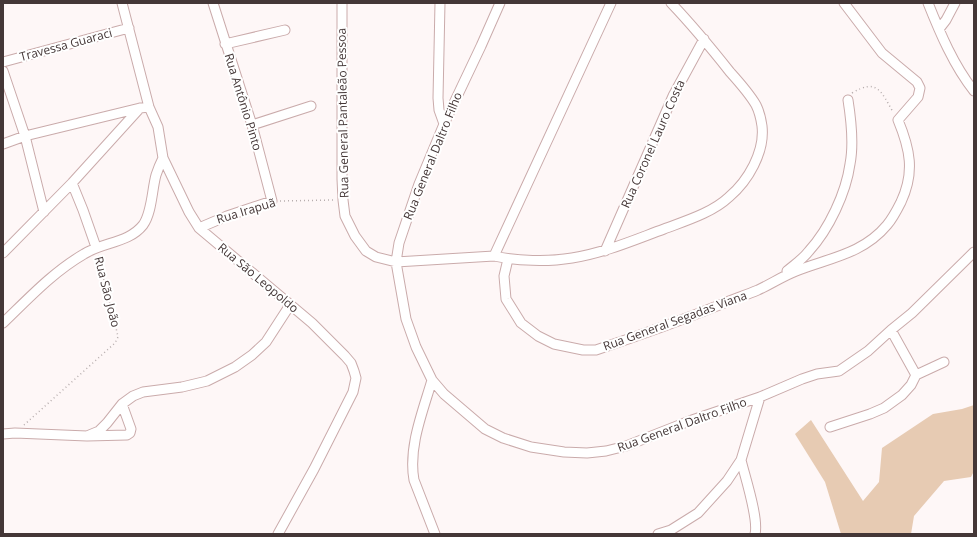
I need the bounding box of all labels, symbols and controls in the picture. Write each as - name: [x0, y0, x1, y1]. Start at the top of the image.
- street label: Travessa Guaraci: [18, 24, 114, 65]
- street label: Rua General Pantaleão Pessoa: [333, 28, 352, 198]
- street label: Rua Antônio Pinto: [221, 51, 266, 153]
- street label: Rua Coronel Lauro Costa: [617, 77, 689, 211]
- street label: Rua General Daltro Filho: [399, 89, 466, 222]
- street label: Rua Irapuã: [214, 193, 277, 228]
- street label: Rua São Leopoldo: [214, 239, 302, 316]
- street label: Rua São João: [90, 255, 124, 329]
- street label: Rua General Segadas Viana: [600, 287, 749, 355]
- street label: Rua General Daltro Filho: [615, 393, 749, 456]

